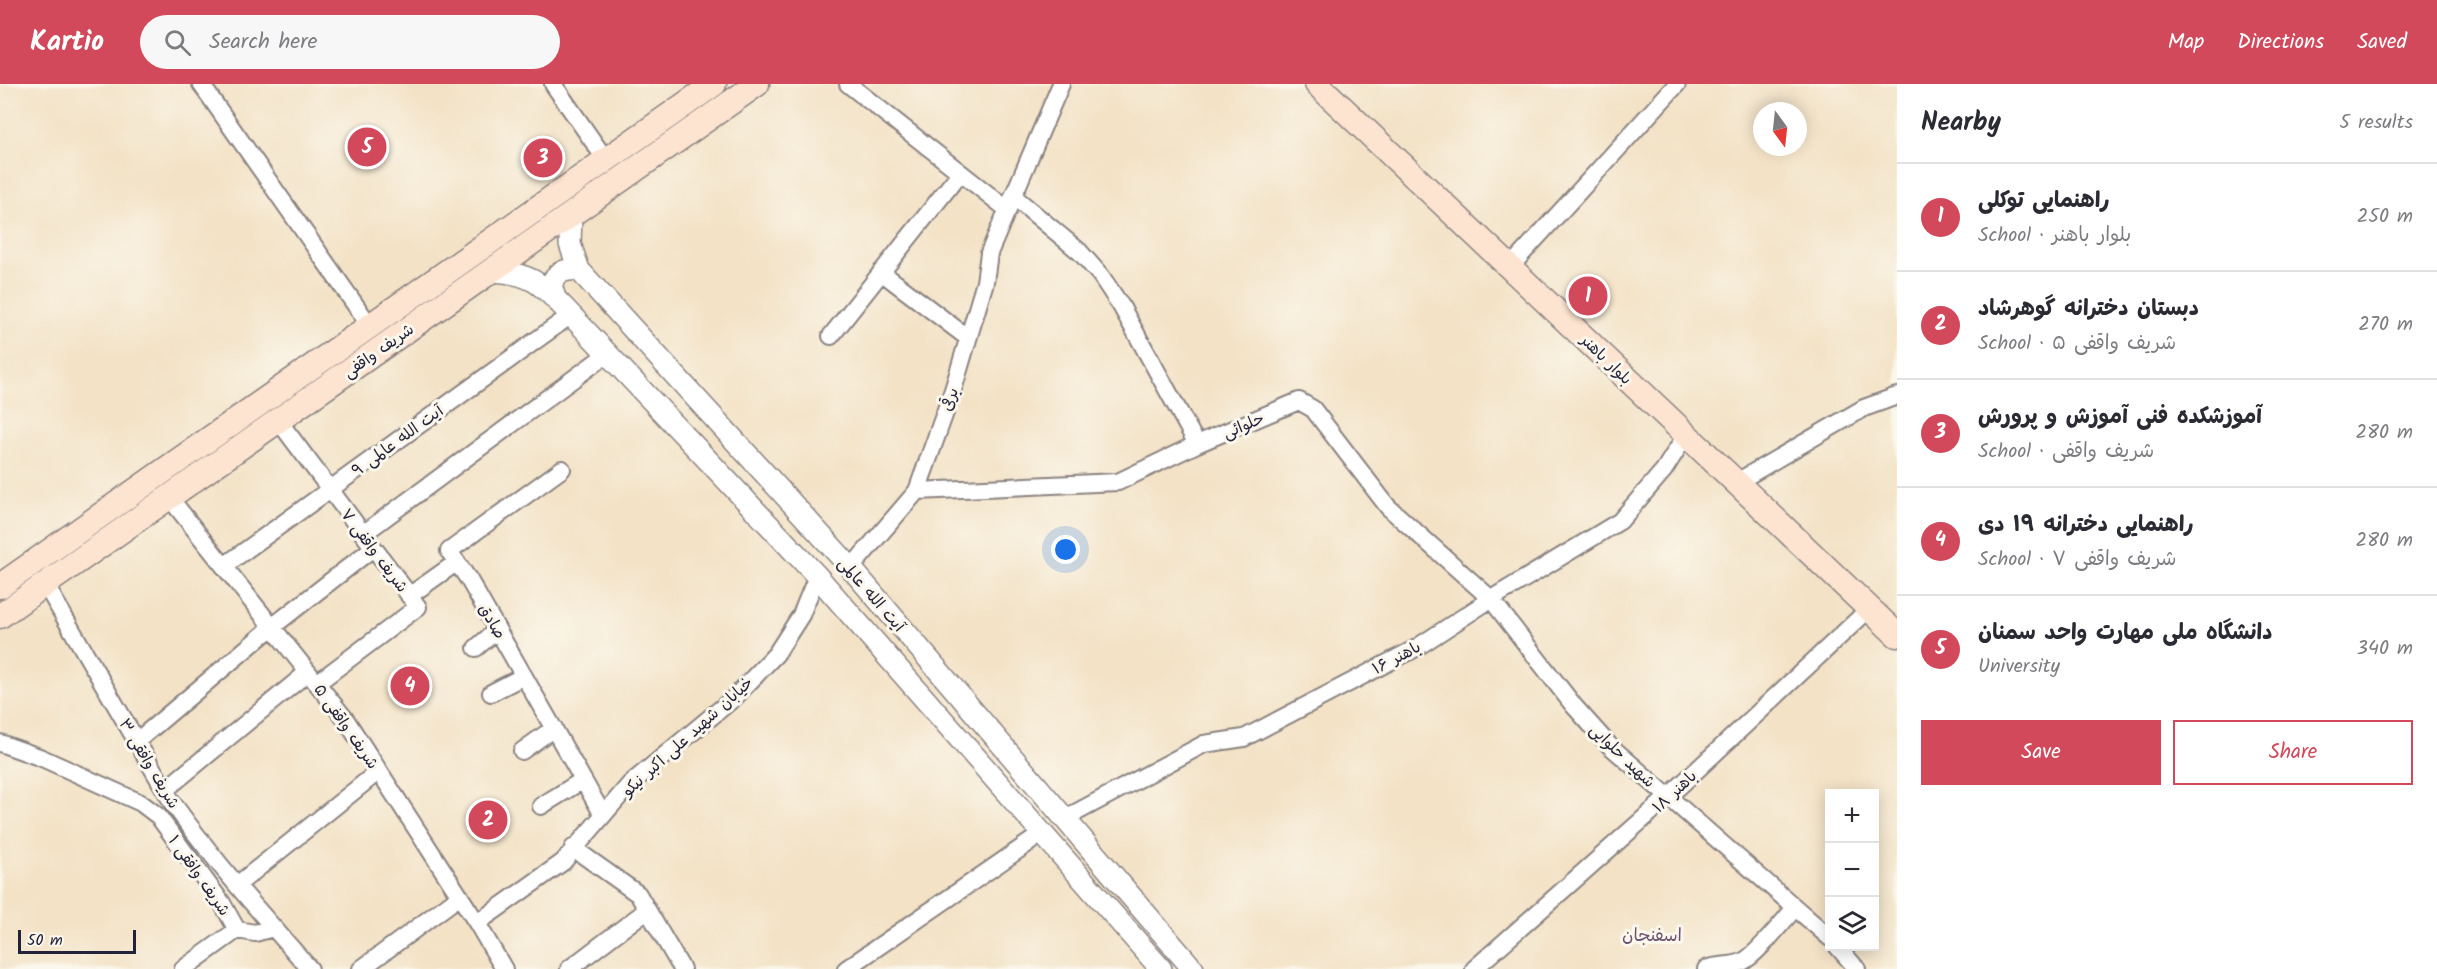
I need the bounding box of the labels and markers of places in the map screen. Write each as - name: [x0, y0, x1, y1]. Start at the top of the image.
- pin: 5: [348, 124, 386, 170]
- pin: 3: [524, 136, 562, 181]
- pin: 1: [1568, 274, 1608, 318]
- pin: 4: [390, 664, 430, 708]
- pin: 2: [468, 798, 508, 842]

